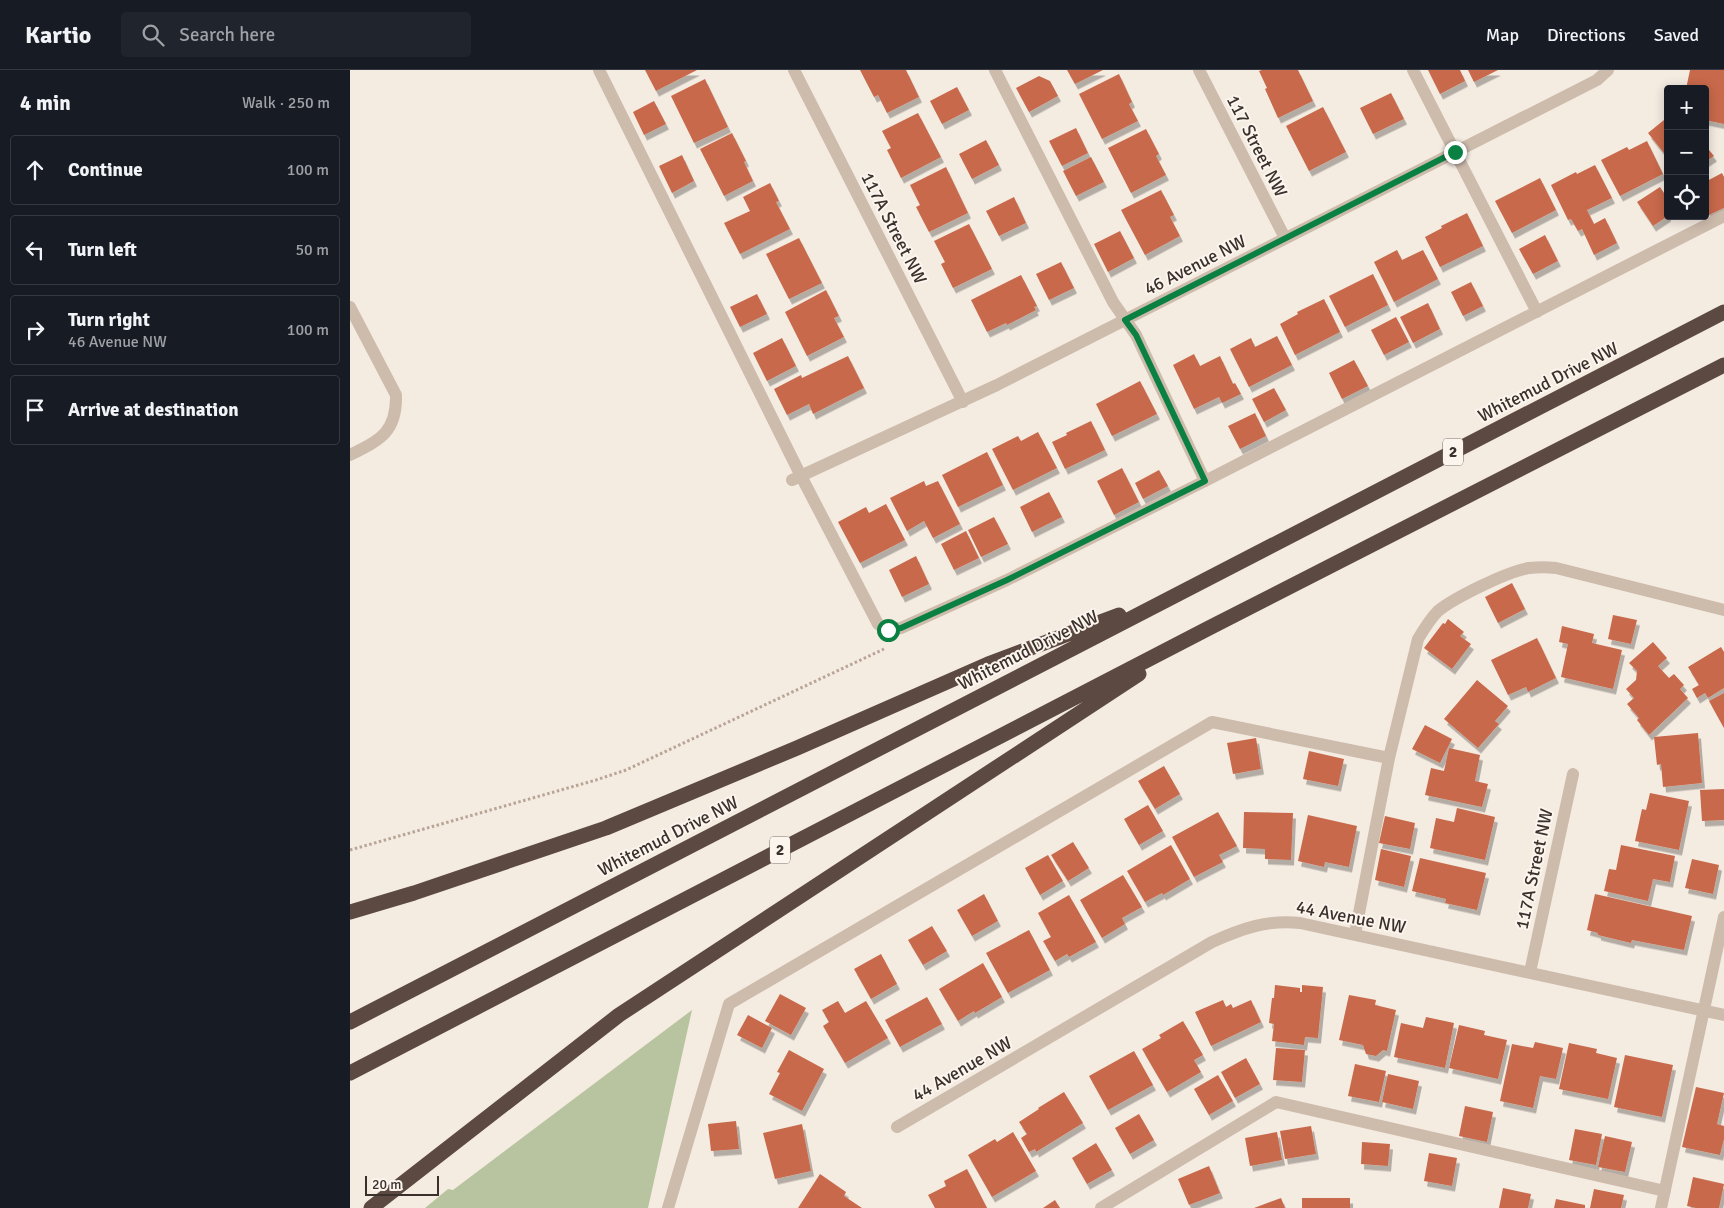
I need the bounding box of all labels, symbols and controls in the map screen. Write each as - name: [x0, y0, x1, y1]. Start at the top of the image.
- search box: [121, 12, 471, 57]
- text: Kartio: [25, 20, 91, 50]
- icon: search: [139, 21, 167, 49]
- text: Search here: [179, 23, 275, 47]
- text: Map: [1486, 24, 1519, 46]
- text: Directions: [1547, 24, 1626, 46]
- text: Saved: [1654, 24, 1699, 46]
- map controls: [1664, 85, 1709, 220]
- button: +: [1664, 85, 1709, 130]
- text: 4 min: [20, 90, 71, 116]
- street label: 117 Street NW: [1222, 91, 1292, 201]
- text: Walk · 250 m: [242, 93, 330, 113]
- button: −: [1664, 130, 1709, 175]
- route end: [1444, 141, 1467, 164]
- icon: ahead: [21, 156, 49, 184]
- text: Continue: [68, 158, 143, 182]
- text: 100 m: [287, 160, 329, 180]
- street label: 117A Street NW: [856, 168, 932, 288]
- button: locate: [1664, 175, 1709, 220]
- street label: 46 Avenue NW: [1140, 230, 1250, 300]
- icon: left: [21, 236, 49, 264]
- text: Turn left: [68, 238, 137, 262]
- text: 50 m: [295, 240, 329, 260]
- text: Turn right: [68, 308, 150, 332]
- icon: right: [21, 316, 49, 344]
- text: 100 m: [287, 320, 329, 340]
- text: 46 Avenue NW: [68, 332, 167, 352]
- street label: Whitemud Drive NW: [1474, 337, 1622, 427]
- icon: arrive: [21, 396, 49, 424]
- text: Arrive at destination: [68, 398, 239, 422]
- road number: 2: [1443, 438, 1463, 466]
- street label: Whitemud Drive NW: [954, 605, 1102, 695]
- route start: [877, 619, 900, 642]
- street label: Whitemud Drive NW: [594, 791, 742, 881]
- street label: 117A Street NW: [1511, 807, 1557, 931]
- road number: 2: [770, 836, 790, 864]
- street label: 44 Avenue NW: [1294, 896, 1408, 938]
- street label: 44 Avenue NW: [908, 1032, 1016, 1106]
- scale bar: [365, 1173, 439, 1196]
- text: 20 m: [372, 1176, 401, 1193]

